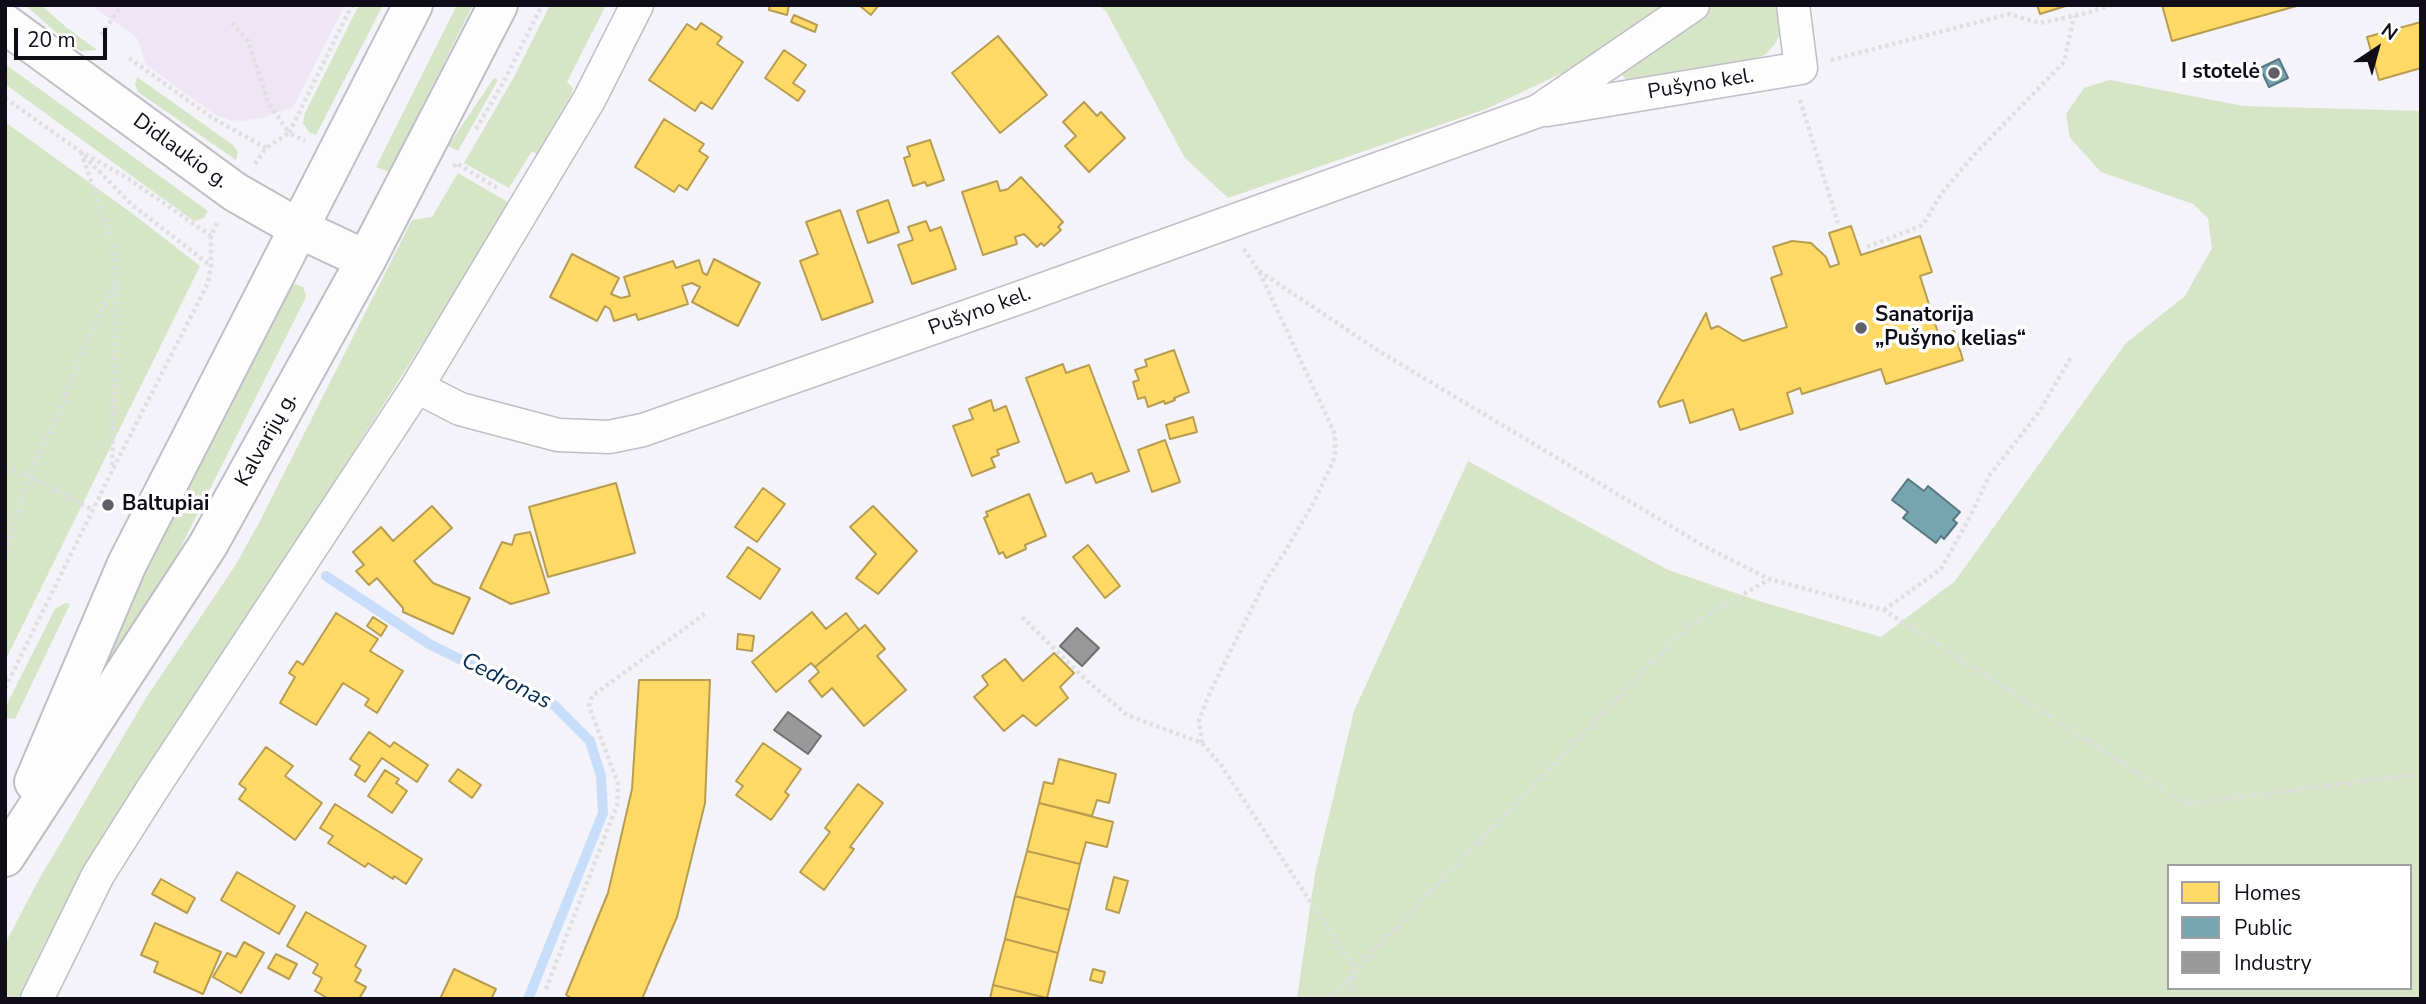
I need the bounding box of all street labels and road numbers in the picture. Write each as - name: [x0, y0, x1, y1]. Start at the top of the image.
- street label: Pušyno kel.: [1646, 64, 1756, 106]
- street label: Didlaukio g.: [128, 109, 232, 195]
- street label: Pušyno kel.: [925, 282, 1035, 342]
- street label: Kalvarijų g.: [231, 389, 303, 491]

